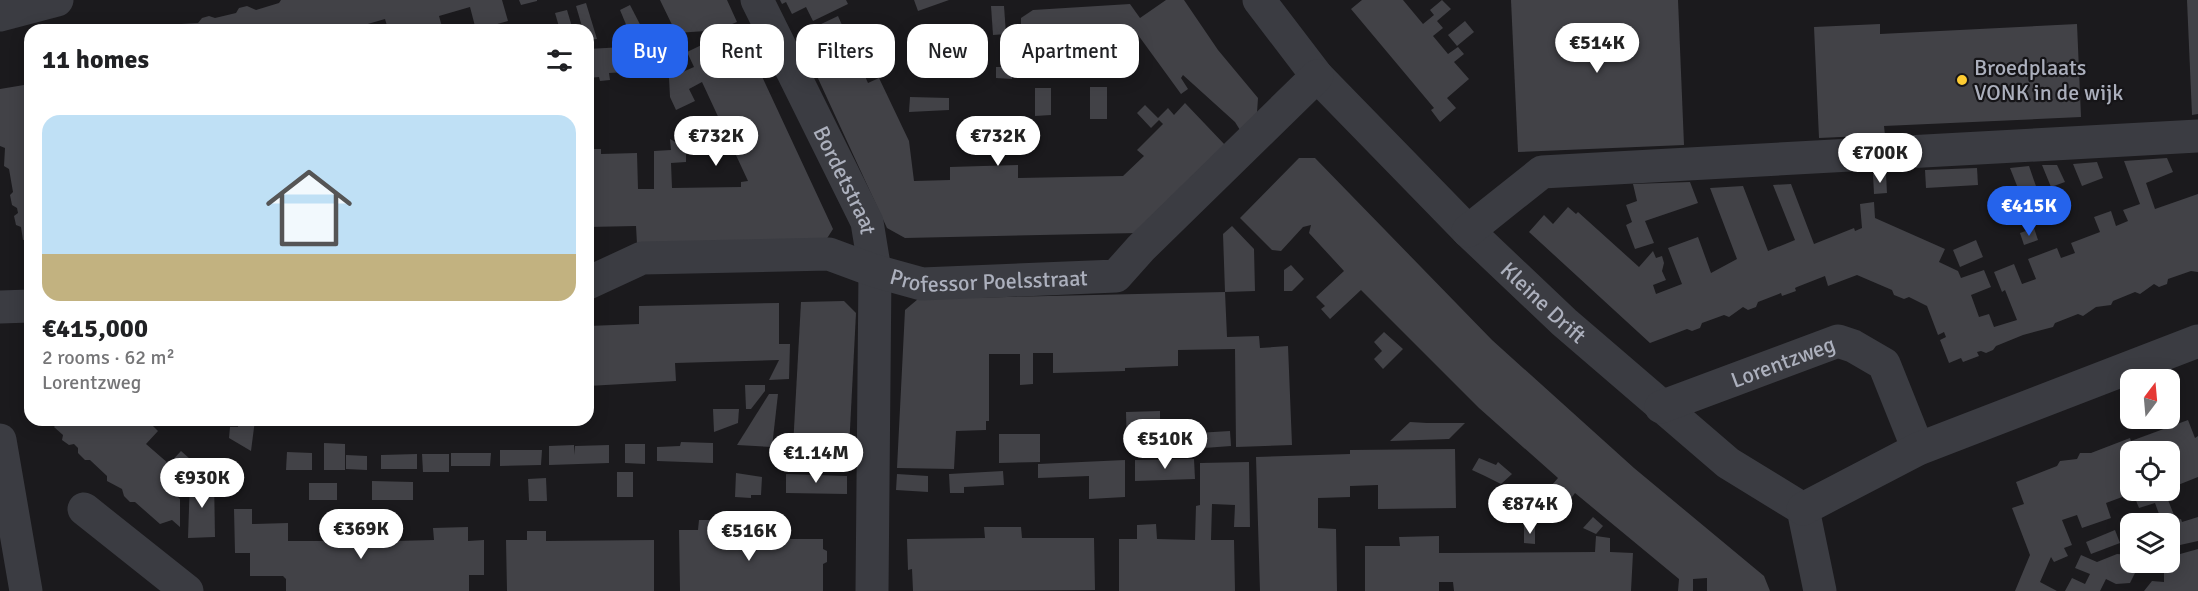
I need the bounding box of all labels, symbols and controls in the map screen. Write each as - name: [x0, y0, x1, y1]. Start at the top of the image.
- pin: €514K: [1555, 23, 1639, 74]
- chip: Buy: [612, 24, 688, 78]
- chip: Rent: [700, 24, 784, 78]
- chip: Filters: [796, 24, 895, 78]
- chip: New: [907, 24, 988, 78]
- chip: Apartment: [1000, 24, 1139, 78]
- text: €514K: [1569, 30, 1625, 55]
- text: 11 homes: [42, 44, 149, 76]
- icon: filters: [543, 44, 576, 77]
- place label: Broedplaats VONK in de wijk: [1974, 54, 2123, 106]
- marker: Broedplaats VONK in de wijk: [1955, 73, 1969, 87]
- pin: €732K: [674, 116, 758, 167]
- pin: €732K: [956, 116, 1040, 167]
- street label: Bordetstraat: [808, 121, 882, 237]
- text: €732K: [688, 123, 744, 148]
- text: €732K: [970, 123, 1026, 148]
- pin: €700K: [1838, 133, 1922, 184]
- text: €700K: [1852, 140, 1908, 165]
- icon: home: [255, 154, 363, 262]
- pin: €415K: [1987, 186, 2071, 237]
- text: €415K: [2001, 193, 2057, 218]
- street label: Kleine Drift: [1495, 256, 1592, 349]
- street label: Professor Poelsstraat: [887, 262, 1089, 298]
- text: €415,000: [42, 313, 148, 345]
- street label: Lorentzweg: [1727, 330, 1839, 393]
- text: 2 rooms · 62 m²: [42, 345, 175, 370]
- north arrow: [2120, 369, 2180, 429]
- map controls: [2120, 369, 2180, 573]
- text: Lorentzweg: [42, 370, 141, 395]
- pin: €510K: [1123, 419, 1207, 470]
- text: €510K: [1137, 426, 1193, 451]
- pin: €1.14M: [767, 433, 865, 484]
- text: €1.14M: [783, 440, 849, 465]
- button: locate: [2120, 441, 2180, 501]
- pin: €930K: [160, 458, 244, 509]
- text: €930K: [174, 465, 230, 490]
- pin: €874K: [1488, 484, 1572, 535]
- text: €874K: [1502, 491, 1558, 516]
- pin: €369K: [319, 509, 403, 560]
- pin: €516K: [707, 511, 791, 562]
- button: layers: [2120, 513, 2180, 573]
- text: €369K: [333, 516, 389, 541]
- text: €516K: [721, 518, 777, 543]

